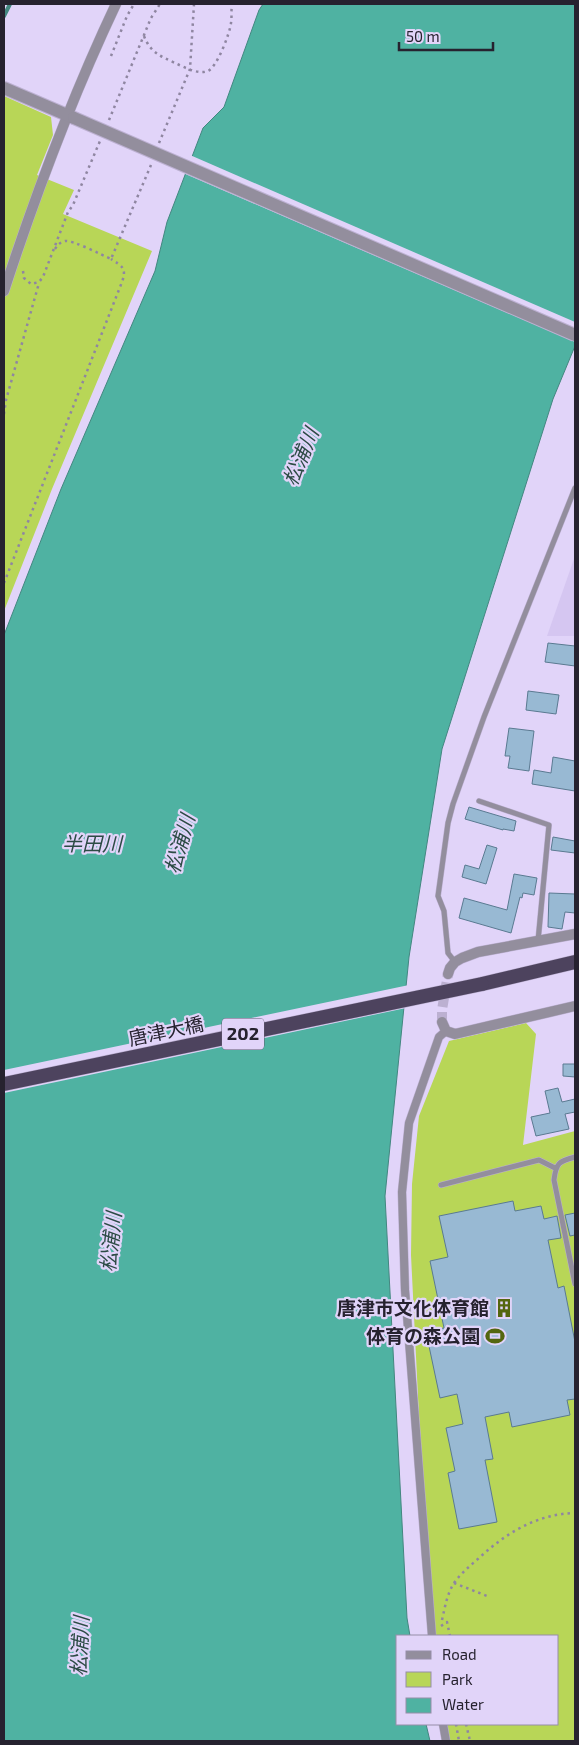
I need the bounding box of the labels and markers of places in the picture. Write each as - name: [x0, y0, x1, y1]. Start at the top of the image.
- place label: 唐津市文化体育館: [337, 1296, 489, 1319]
- building icon: 唐津市文化体育館: [493, 1297, 515, 1319]
- place label: 体育の森公園: [366, 1324, 480, 1347]
- sports icon: 体育の森公園: [484, 1325, 506, 1347]

